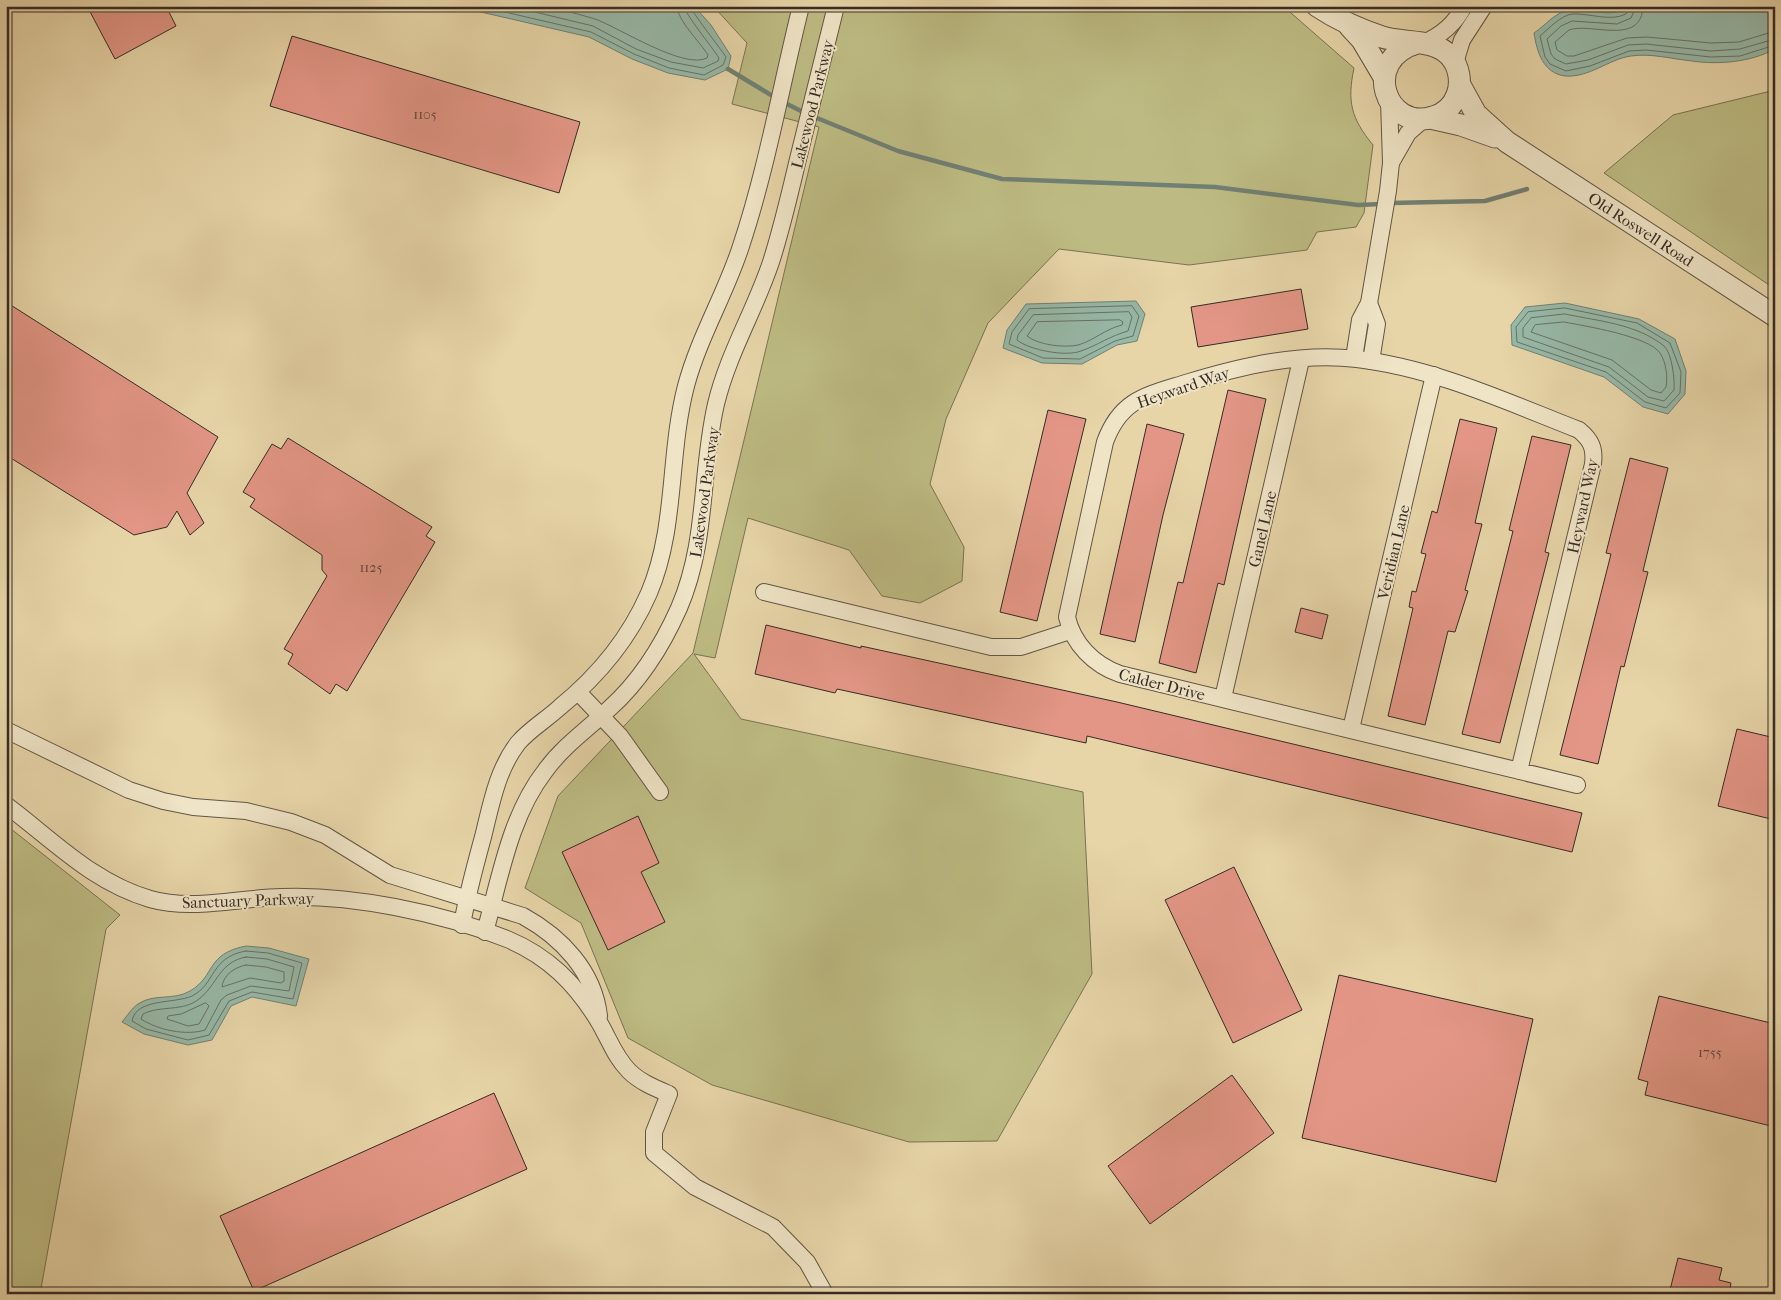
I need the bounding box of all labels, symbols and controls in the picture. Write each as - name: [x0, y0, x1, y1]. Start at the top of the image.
- street label: Lakewood Parkway: [787, 37, 838, 170]
- house number: 1105: [413, 106, 437, 123]
- street label: Old Roswell Road: [1584, 188, 1697, 271]
- street label: Heyward Way: [1134, 363, 1232, 412]
- street label: Lakewood Parkway: [686, 425, 723, 559]
- street label: Heyward Way: [1563, 456, 1602, 555]
- street label: Ganel Lane: [1244, 489, 1281, 569]
- street label: Veridian Lane: [1373, 503, 1414, 602]
- house number: 1125: [359, 559, 383, 576]
- street label: Calder Drive: [1117, 665, 1207, 704]
- street label: Sanctuary Parkway: [182, 889, 315, 912]
- house number: 1755: [1698, 1044, 1722, 1061]

